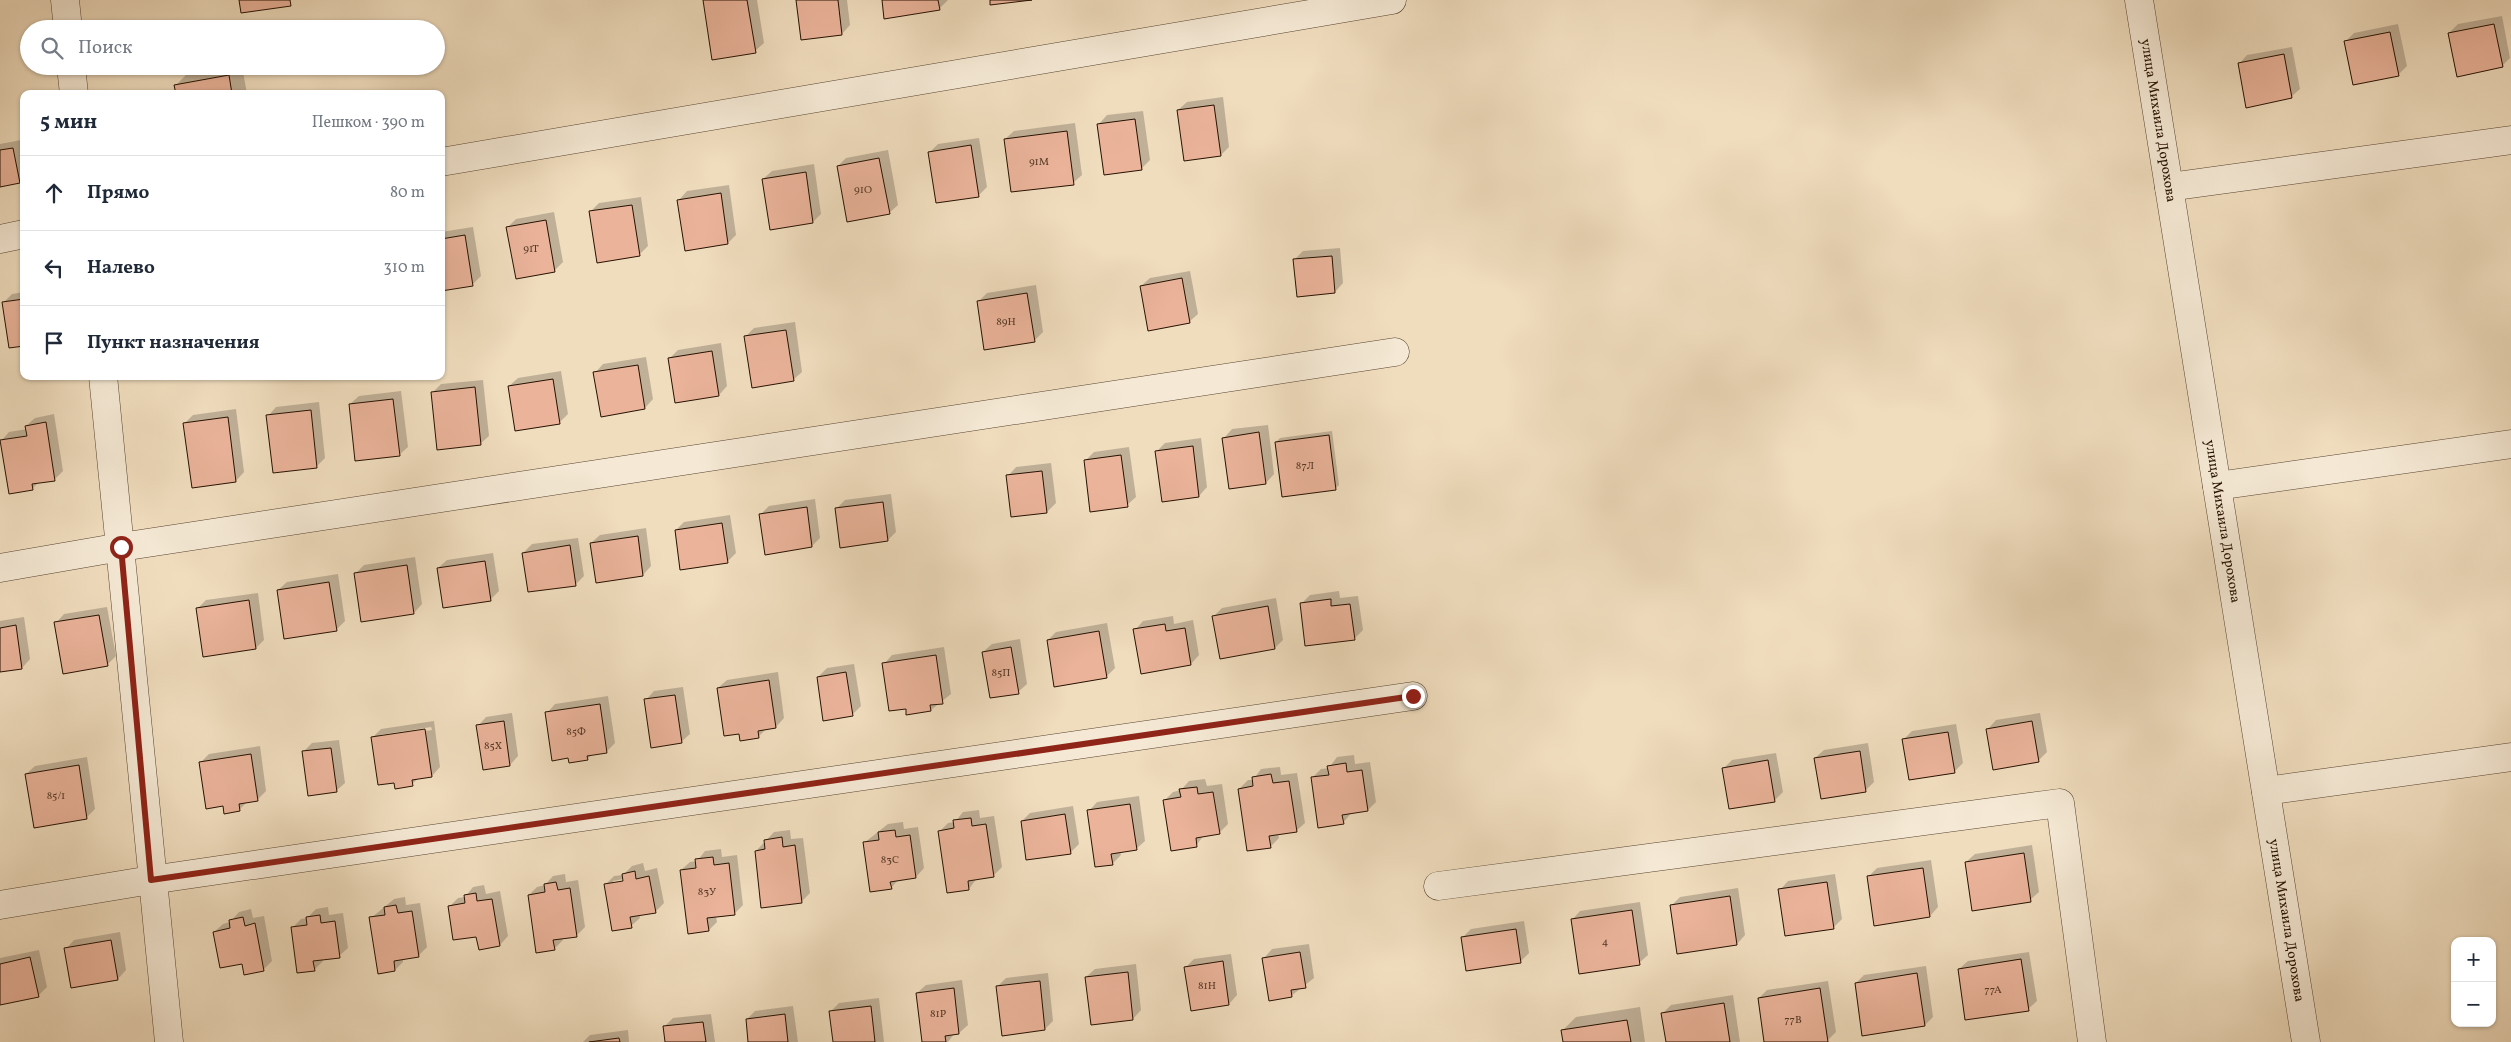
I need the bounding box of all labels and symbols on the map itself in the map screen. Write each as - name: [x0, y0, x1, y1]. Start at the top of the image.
- street label: улица Михаила Дорохова: [2136, 37, 2181, 203]
- house number: 91М: [1029, 155, 1049, 170]
- house number: 91О: [854, 183, 872, 198]
- house number: 91Т: [523, 242, 539, 257]
- house number: 89Н: [996, 315, 1016, 330]
- street label: улица Михаила Дорохова: [2200, 438, 2245, 604]
- house number: 87Л: [1296, 459, 1314, 474]
- route start: [110, 536, 133, 559]
- house number: 85П: [992, 666, 1010, 681]
- route end: [1402, 685, 1425, 708]
- house number: 85Ф: [566, 725, 586, 740]
- house number: 85Х: [484, 739, 502, 754]
- house number: 85/1: [47, 789, 65, 804]
- street label: улица Михаила Дорохова: [2264, 837, 2309, 1003]
- house number: 83С: [881, 853, 899, 868]
- house number: 83У: [698, 885, 716, 900]
- house number: 4: [1602, 935, 1609, 950]
- house number: 81Н: [1198, 979, 1216, 994]
- house number: 77А: [1984, 983, 2002, 998]
- house number: 81Р: [930, 1007, 946, 1022]
- house number: 77В: [1784, 1013, 1802, 1028]

